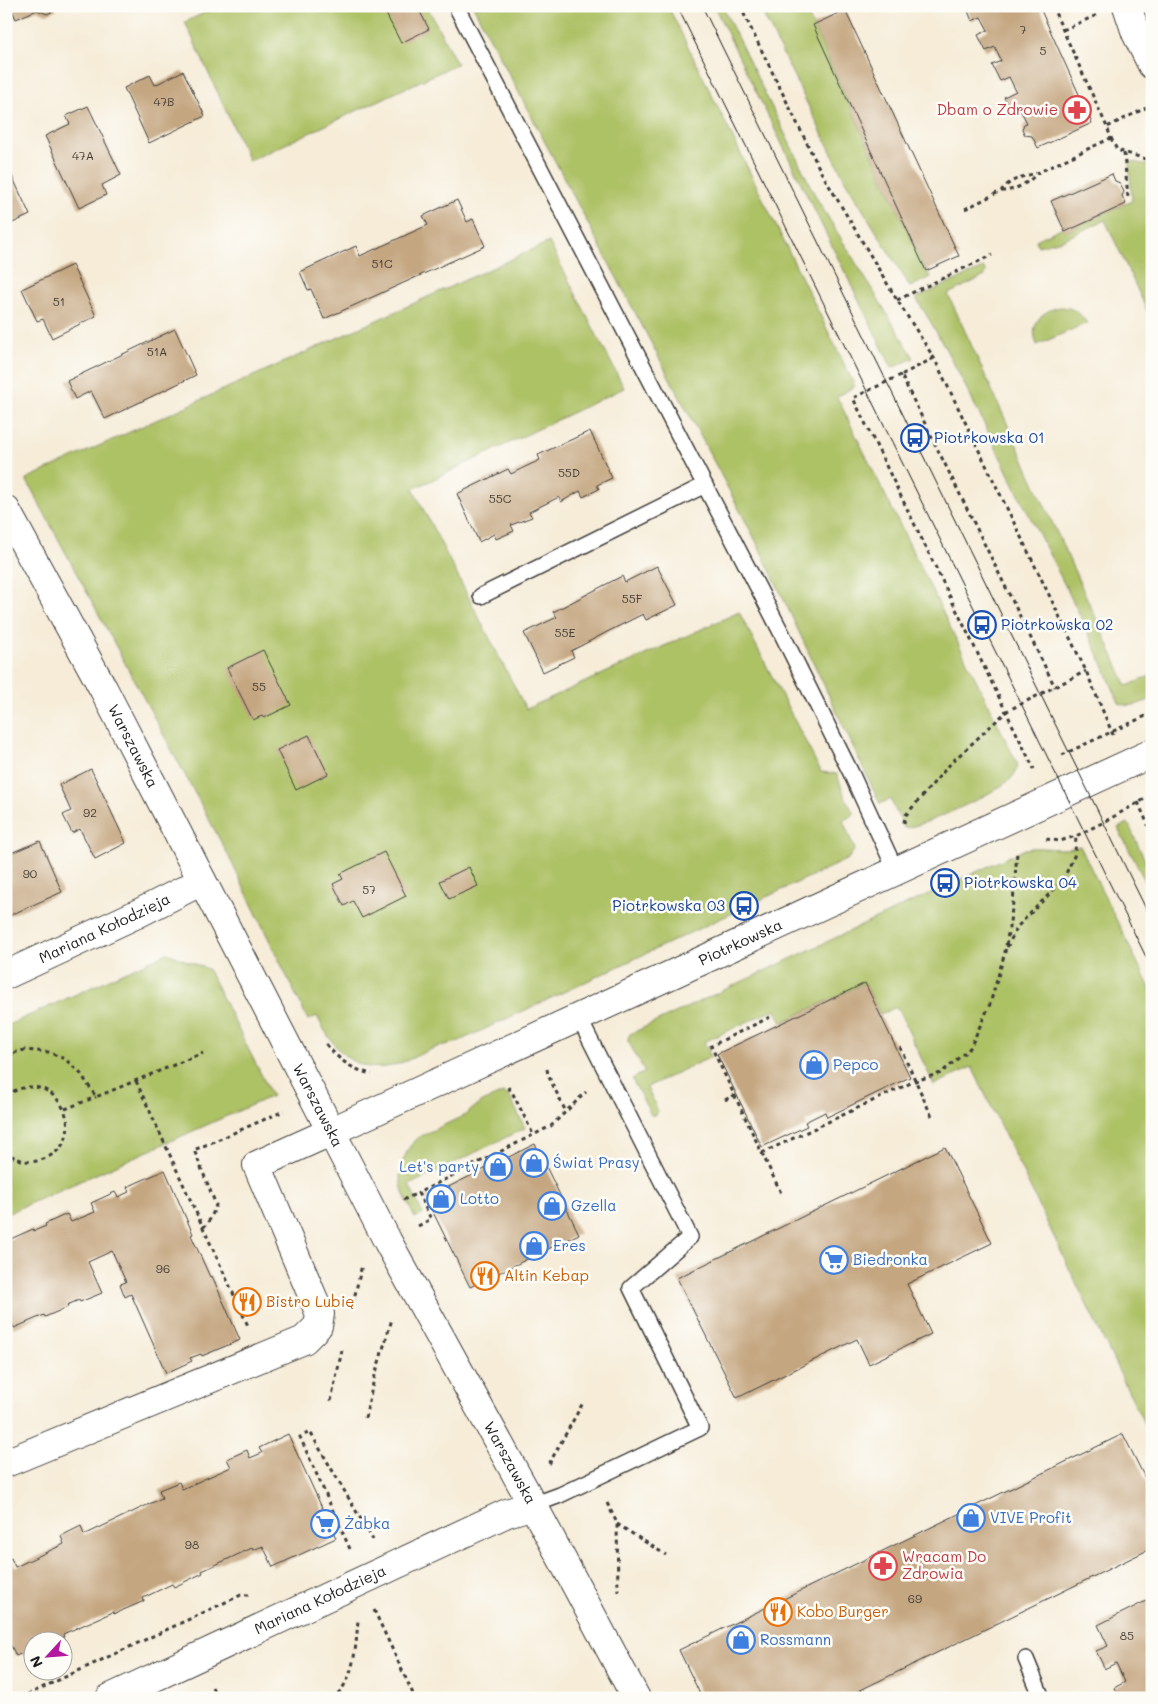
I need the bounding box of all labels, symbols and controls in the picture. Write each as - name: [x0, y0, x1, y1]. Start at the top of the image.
- house number: 7: [1020, 21, 1027, 37]
- house number: 5: [1040, 42, 1047, 58]
- house number: 47B: [153, 93, 175, 109]
- pharmacy icon: Dbam o Zdrowie: [1062, 95, 1092, 125]
- place label: Dbam o Zdrowie: [937, 99, 1058, 119]
- house number: 47A: [72, 147, 94, 163]
- house number: 51C: [372, 255, 393, 271]
- house number: 51: [53, 293, 65, 309]
- house number: 51A: [147, 343, 167, 359]
- bus stop icon: Piotrkowska 01: [900, 423, 930, 453]
- place label: Piotrkowska 01: [934, 427, 1045, 447]
- house number: 55D: [558, 464, 580, 480]
- house number: 55C: [489, 490, 512, 506]
- house number: 55F: [622, 590, 643, 606]
- bus stop icon: Piotrkowska 02: [967, 610, 997, 640]
- place label: Piotrkowska 02: [1001, 614, 1113, 634]
- house number: 55E: [555, 624, 576, 640]
- house number: 55: [252, 678, 266, 694]
- street label: Warszawska: [104, 700, 164, 791]
- house number: 92: [83, 804, 97, 820]
- house number: 90: [23, 865, 38, 881]
- bus stop icon: Piotrkowska 04: [930, 868, 960, 898]
- place label: Piotrkowska 04: [964, 872, 1077, 892]
- house number: 57: [362, 881, 376, 897]
- street label: Mariana Kołodzieja: [35, 888, 173, 967]
- bus stop icon: Piotrkowska 03: [729, 891, 759, 921]
- place label: Piotrkowska 03: [612, 895, 725, 915]
- street label: Piotrkowska: [695, 914, 785, 970]
- shop icon: Pepco: [799, 1050, 829, 1080]
- place label: Pepco: [833, 1054, 879, 1074]
- street label: Warszawska: [289, 1060, 348, 1150]
- shop icon: Świat Prasy: [519, 1148, 549, 1178]
- shop icon: Let's party: [483, 1152, 513, 1182]
- place label: Świat Prasy: [553, 1152, 640, 1172]
- place label: Let's party: [399, 1156, 479, 1176]
- shop icon: Lotto: [426, 1184, 456, 1214]
- place label: Lotto: [460, 1188, 499, 1208]
- shop icon: Gzella: [537, 1191, 567, 1221]
- place label: Gzella: [571, 1195, 617, 1215]
- shop icon: Eres: [519, 1231, 549, 1261]
- place label: Eres: [553, 1235, 586, 1255]
- supermarket icon: Biedronka: [819, 1245, 849, 1275]
- place label: Biedronka: [853, 1249, 928, 1269]
- house number: 96: [156, 1260, 170, 1276]
- restaurant icon: Altin Kebap: [470, 1261, 500, 1291]
- place label: Altin Kebap: [504, 1265, 589, 1285]
- restaurant icon: Bistro Lubię: [232, 1287, 262, 1317]
- place label: Bistro Lubię: [266, 1291, 355, 1311]
- street label: Warszawska: [480, 1418, 541, 1507]
- shop icon: VIVE Profit: [956, 1503, 986, 1533]
- place label: VIVE Profit: [990, 1507, 1072, 1527]
- supermarket icon: Żabka: [310, 1509, 340, 1539]
- place label: Żabka: [344, 1513, 390, 1533]
- house number: 98: [185, 1536, 199, 1552]
- place label: Wracam Do Zdrowia: [902, 1546, 986, 1583]
- pharmacy icon: Wracam Do Zdrowia: [868, 1551, 898, 1581]
- street label: Mariana Kołodzieja: [251, 1560, 389, 1638]
- house number: 69: [908, 1590, 922, 1606]
- restaurant icon: Kobo Burger: [763, 1597, 793, 1627]
- place label: Kobo Burger: [797, 1601, 889, 1621]
- shop icon: Rossmann: [726, 1625, 756, 1655]
- house number: 85: [1120, 1627, 1134, 1643]
- place label: Rossmann: [760, 1629, 831, 1649]
- north arrow: [22, 1632, 72, 1682]
- text: N: [25, 1653, 47, 1671]

